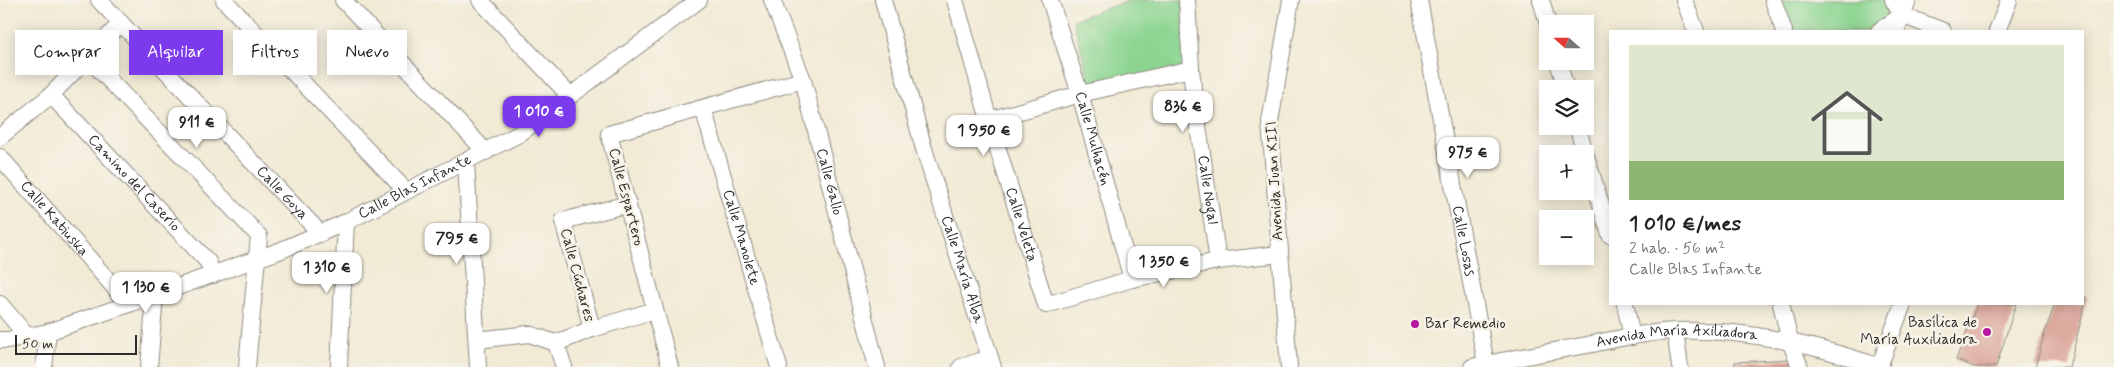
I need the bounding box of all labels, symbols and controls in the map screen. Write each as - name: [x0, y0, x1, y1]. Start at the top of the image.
- north arrow: [1539, 15, 1594, 70]
- map controls: [1539, 15, 1594, 265]
- chip: Comprar: [15, 30, 119, 75]
- chip: Alquilar: [129, 30, 223, 75]
- chip: Filtros: [233, 30, 317, 75]
- chip: Nuevo: [327, 30, 407, 75]
- icon: home: [1802, 78, 1892, 168]
- button: layers: [1539, 80, 1594, 135]
- street label: Calle Mulhacén: [1070, 89, 1115, 188]
- pin: 836 €: [1148, 90, 1218, 133]
- pin: 1 010 €: [493, 96, 585, 138]
- text: 836 €: [1164, 96, 1202, 117]
- text: 1 010 €: [514, 101, 564, 122]
- pin: 911 €: [162, 106, 232, 149]
- text: 911 €: [179, 112, 215, 133]
- pin: 1 950 €: [938, 114, 1030, 157]
- text: 1 950 €: [957, 120, 1011, 141]
- street label: Avenida Juan XIII: [1262, 121, 1288, 241]
- street label: Camino del Caserío: [83, 130, 185, 236]
- pin: 975 €: [1433, 136, 1503, 179]
- text: 975 €: [1448, 142, 1488, 163]
- button: +: [1539, 145, 1594, 200]
- street label: Calle Espartero: [603, 146, 649, 248]
- street label: Calle Gallo: [811, 146, 847, 217]
- street label: Calle Blas Infante: [355, 150, 475, 224]
- street label: Calle Nogal: [1192, 154, 1222, 226]
- street label: Calle Goya: [252, 162, 313, 225]
- street label: Calle Katiuska: [15, 177, 93, 261]
- street label: Calle Veleta: [1000, 185, 1042, 264]
- street label: Calle Manolete: [718, 187, 764, 288]
- street label: Calle Losas: [1447, 204, 1480, 278]
- button: −: [1539, 210, 1594, 265]
- text: 1 010 €/mes: [1629, 210, 1741, 238]
- street label: Calle María Alba: [936, 213, 989, 327]
- pin: 795 €: [422, 222, 492, 265]
- street label: Calle Cúchares: [555, 226, 599, 324]
- text: 795 €: [436, 228, 478, 249]
- text: 2 hab. · 56 m²: [1629, 238, 1725, 259]
- pin: 1 350 €: [1118, 246, 1210, 288]
- text: 1 350 €: [1139, 251, 1189, 272]
- pin: 1 310 €: [281, 252, 373, 294]
- text: 1 310 €: [303, 257, 351, 278]
- text: Calle Blas Infante: [1629, 259, 1762, 280]
- pin: 1 130 €: [100, 272, 192, 314]
- text: 1 130 €: [122, 277, 170, 298]
- place label: Basílica de María Auxiliadora: [1860, 313, 1978, 350]
- place label: Bar Remedio: [1425, 314, 1506, 334]
- marker: Bar Remedio: [1409, 318, 1421, 330]
- street label: Avenida María Axiliadora: [1594, 321, 1760, 353]
- marker: Basílica de María Auxiliadora: [1981, 326, 1993, 338]
- scale bar: [15, 332, 138, 355]
- text: 50 m: [22, 335, 53, 353]

